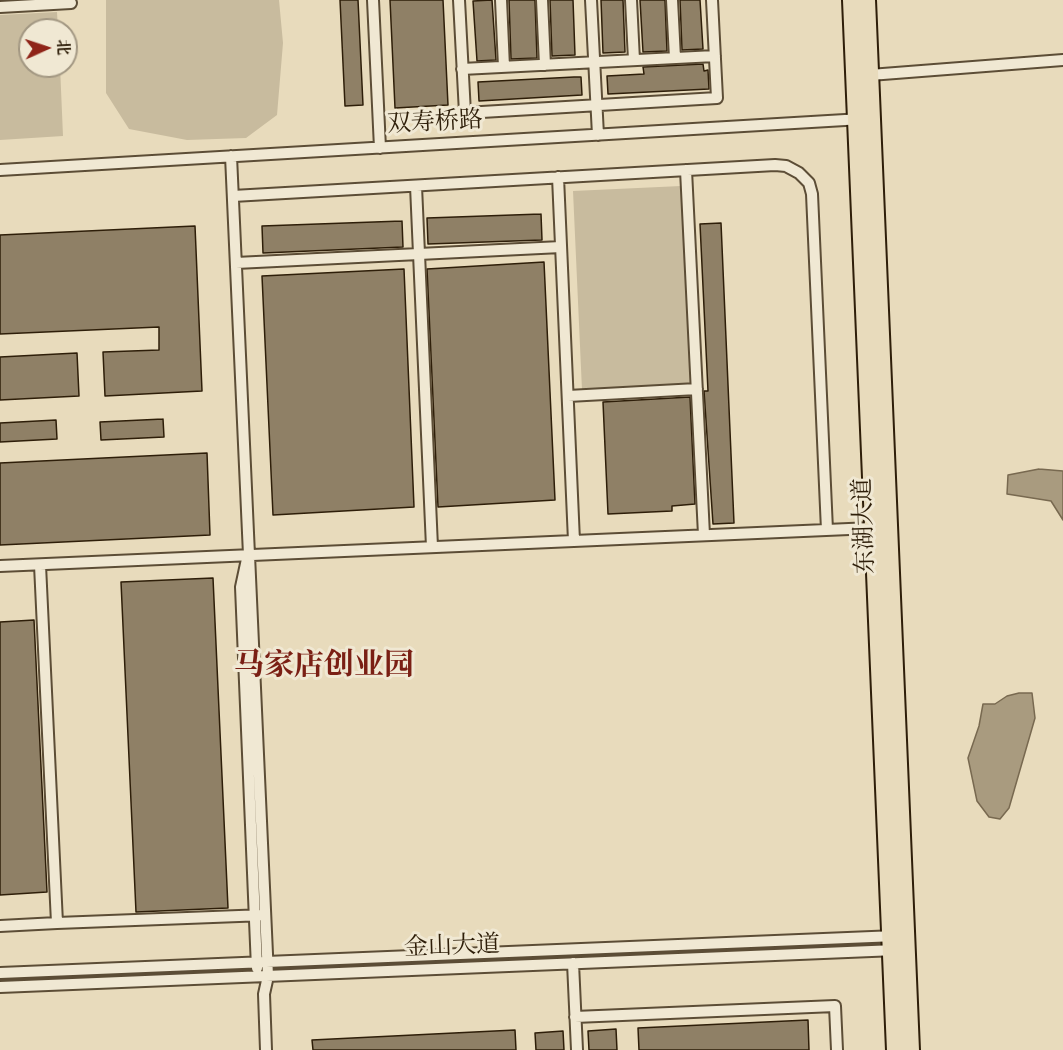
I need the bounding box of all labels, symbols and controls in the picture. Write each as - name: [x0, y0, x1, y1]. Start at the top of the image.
- north arrow: [18, 18, 78, 78]
- text: 北: [52, 39, 76, 56]
- street label: 双寿桥路: [386, 106, 484, 140]
- street label: 东湖大道: [849, 478, 881, 574]
- district label: 马家店创业园: [234, 648, 414, 684]
- street label: 金山大道: [404, 931, 500, 963]

